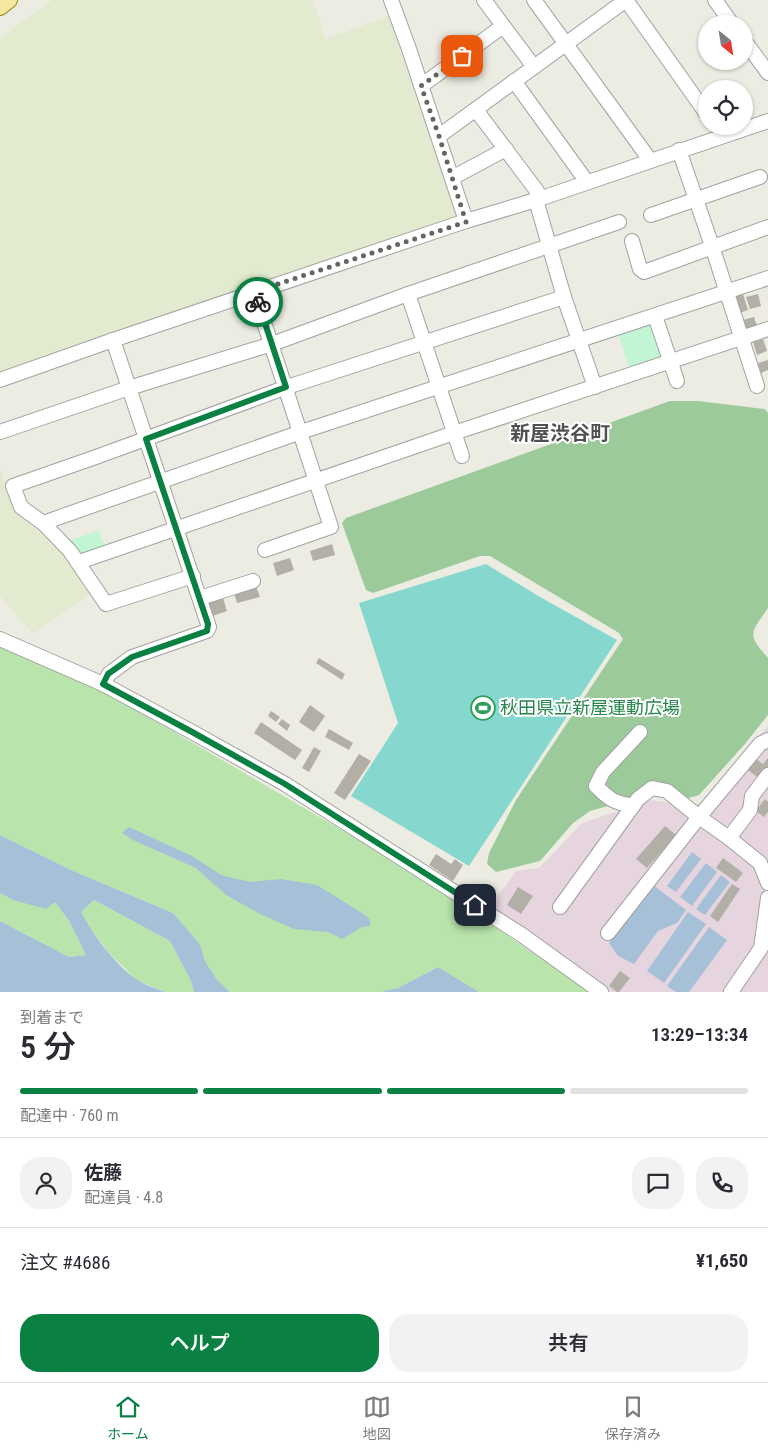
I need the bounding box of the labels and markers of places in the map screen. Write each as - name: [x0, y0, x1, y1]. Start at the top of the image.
- pin: [441, 35, 483, 77]
- sports icon: 秋田県立新屋運動広場: [470, 695, 496, 721]
- place label: 秋田県立新屋運動広場: [500, 697, 680, 718]
- pin: [454, 884, 496, 926]

